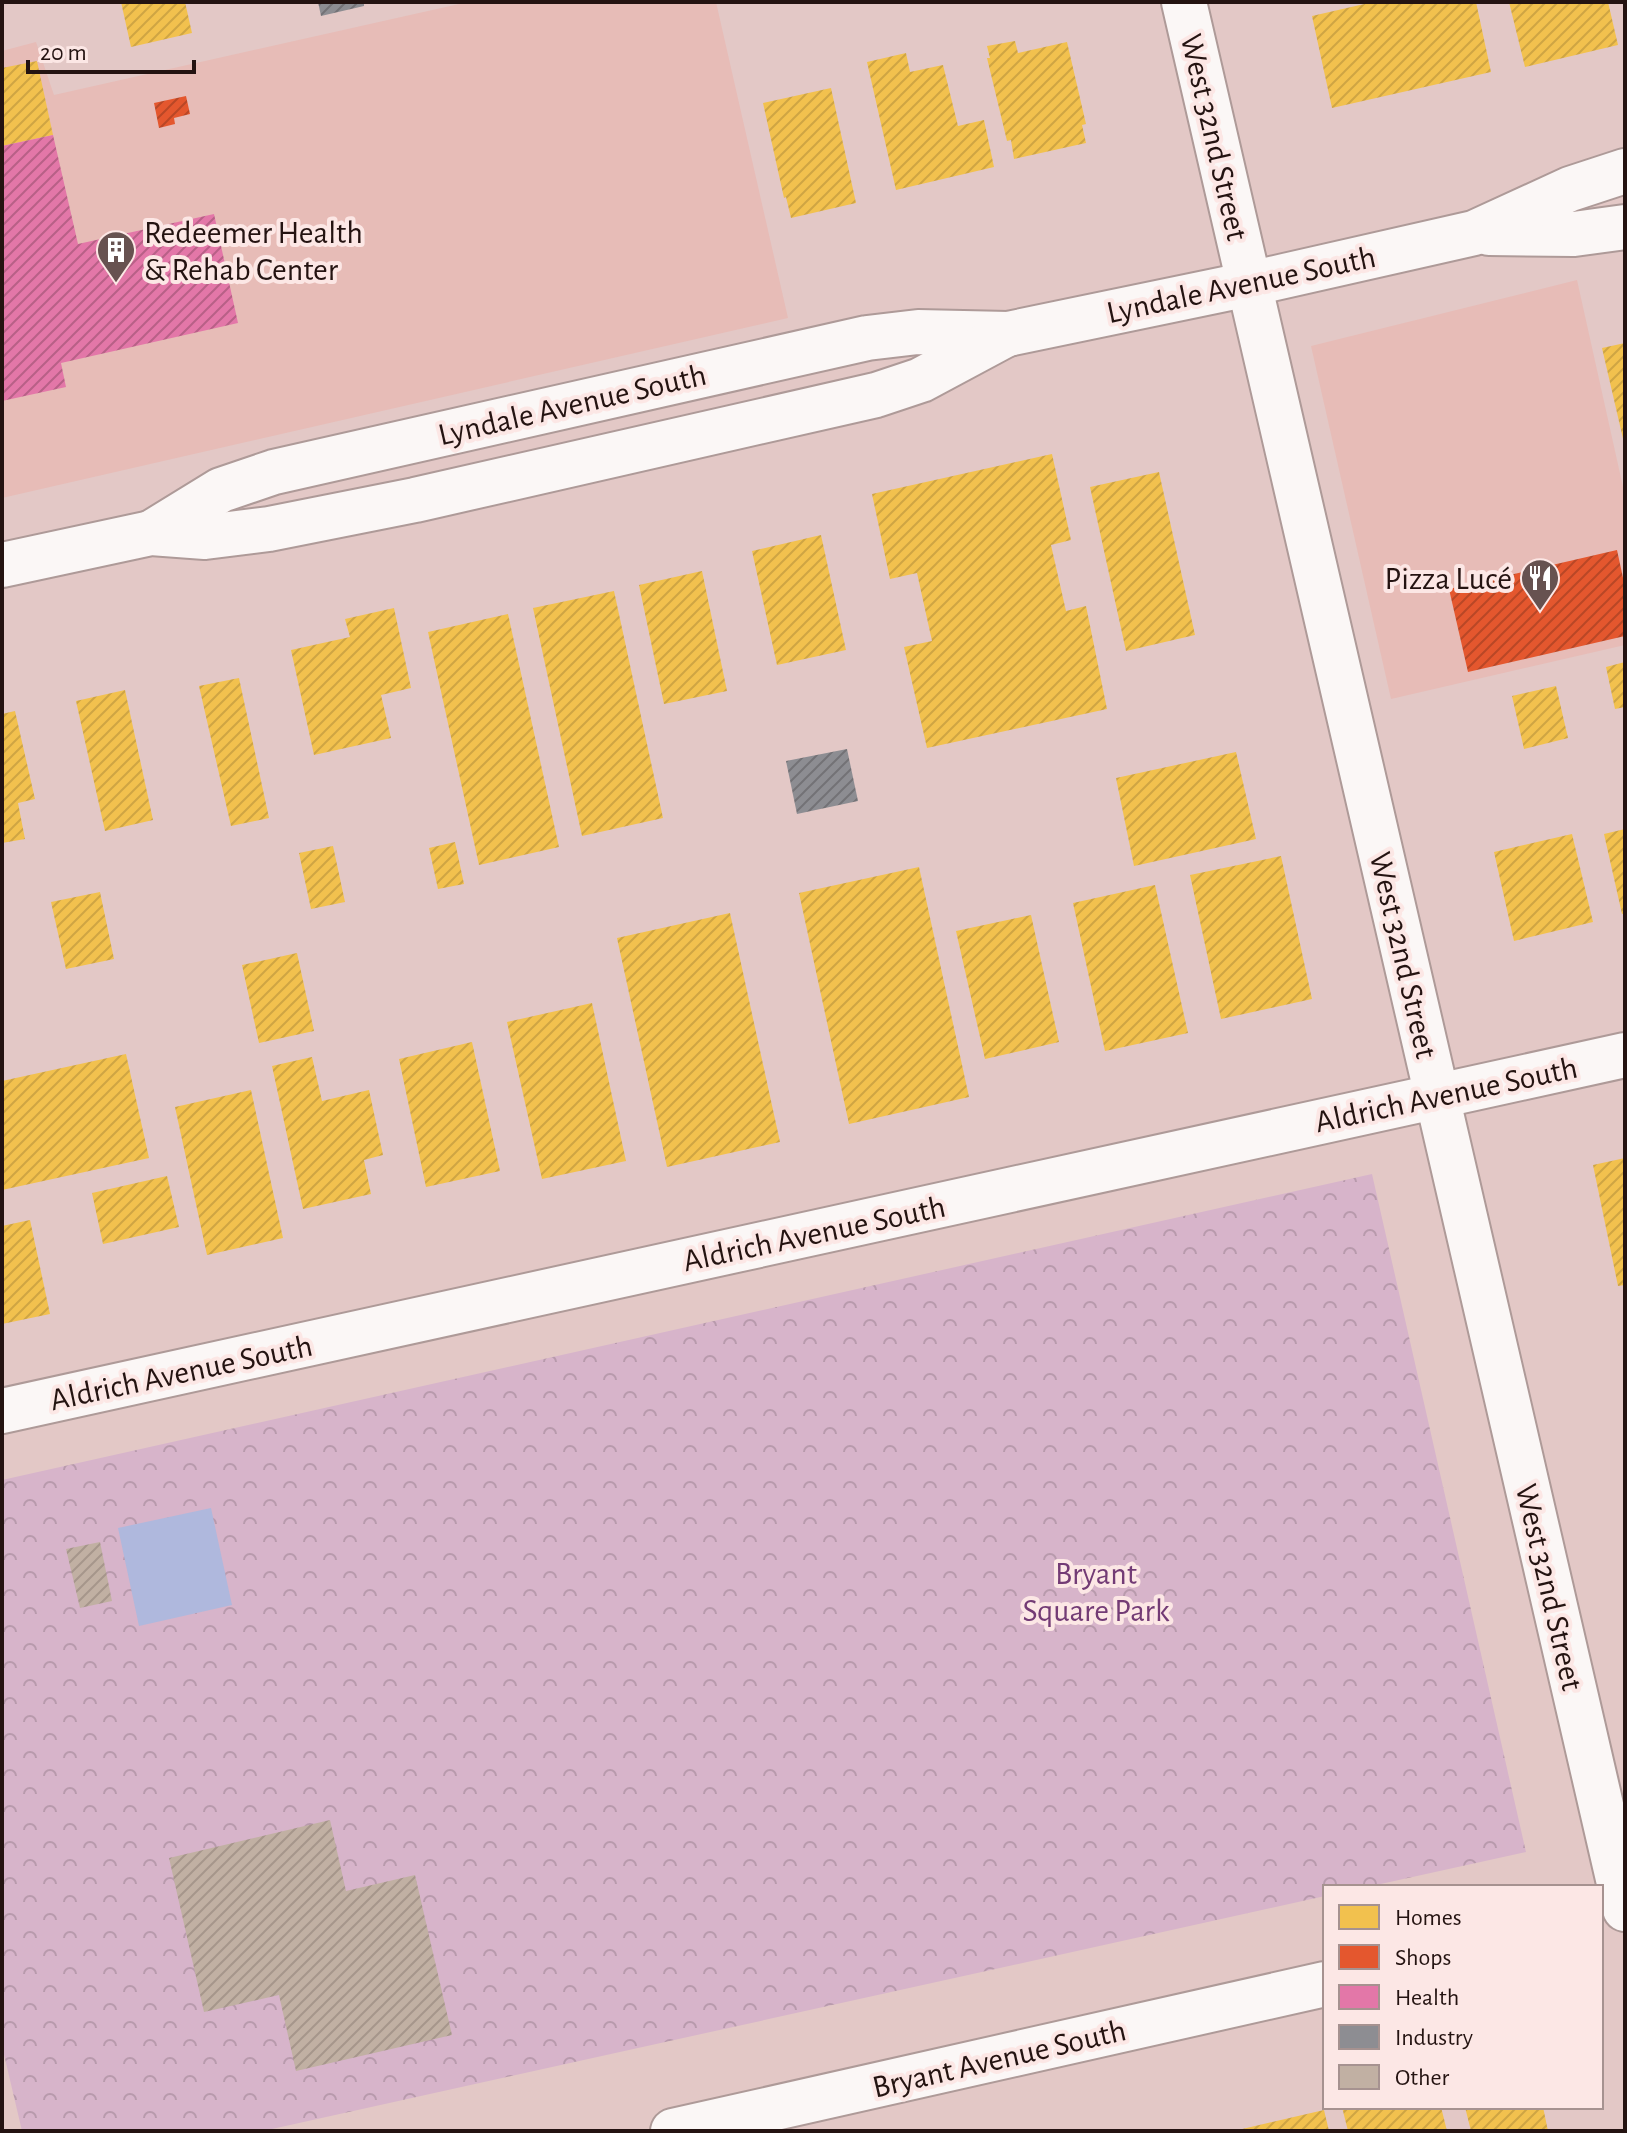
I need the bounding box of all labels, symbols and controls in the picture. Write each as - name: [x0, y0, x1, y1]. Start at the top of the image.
- scale bar: [28, 24, 194, 74]
- street label: West 32nd Street: [1175, 31, 1253, 243]
- text: 20 m: [40, 41, 87, 65]
- place label: Redeemer Health & Rehab Center: [144, 217, 363, 286]
- building icon: Redeemer Health & Rehab Center: [95, 229, 137, 284]
- street label: Lyndale Avenue South: [1104, 241, 1379, 329]
- street label: Lyndale Avenue South: [435, 359, 709, 451]
- restaurant icon: Pizza Lucé: [1519, 557, 1561, 612]
- place label: Pizza Lucé: [1385, 563, 1512, 595]
- street label: West 32nd Street: [1364, 849, 1442, 1061]
- street label: Aldrich Avenue South: [1312, 1052, 1580, 1138]
- street label: Aldrich Avenue South: [680, 1191, 948, 1277]
- street label: Aldrich Avenue South: [47, 1330, 315, 1416]
- street label: West 32nd Street: [1510, 1481, 1588, 1693]
- park label: Bryant Square Park: [1022, 1558, 1170, 1627]
- legend: [1323, 1885, 1603, 2109]
- text: Homes: [1395, 1906, 1462, 1930]
- text: Shops: [1395, 1946, 1451, 1970]
- text: Health: [1395, 1986, 1459, 2010]
- street label: Bryant Avenue South: [869, 2014, 1129, 2104]
- text: Industry: [1395, 2026, 1473, 2050]
- text: Other: [1395, 2066, 1449, 2090]

